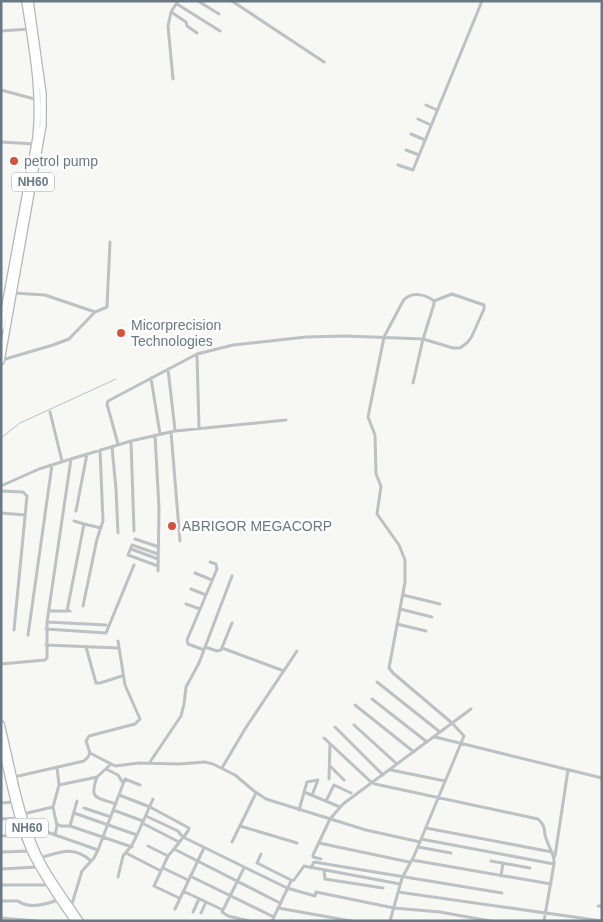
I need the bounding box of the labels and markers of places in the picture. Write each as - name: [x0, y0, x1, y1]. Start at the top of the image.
- place label: petrol pump: [24, 153, 98, 169]
- marker: petrol pump: [8, 155, 20, 167]
- place label: Micorprecision Technologies: [131, 317, 221, 349]
- marker: Micorprecision Technologies: [115, 327, 127, 339]
- place label: ABRIGOR MEGACORP: [182, 518, 332, 534]
- marker: ABRIGOR MEGACORP: [166, 520, 178, 532]

